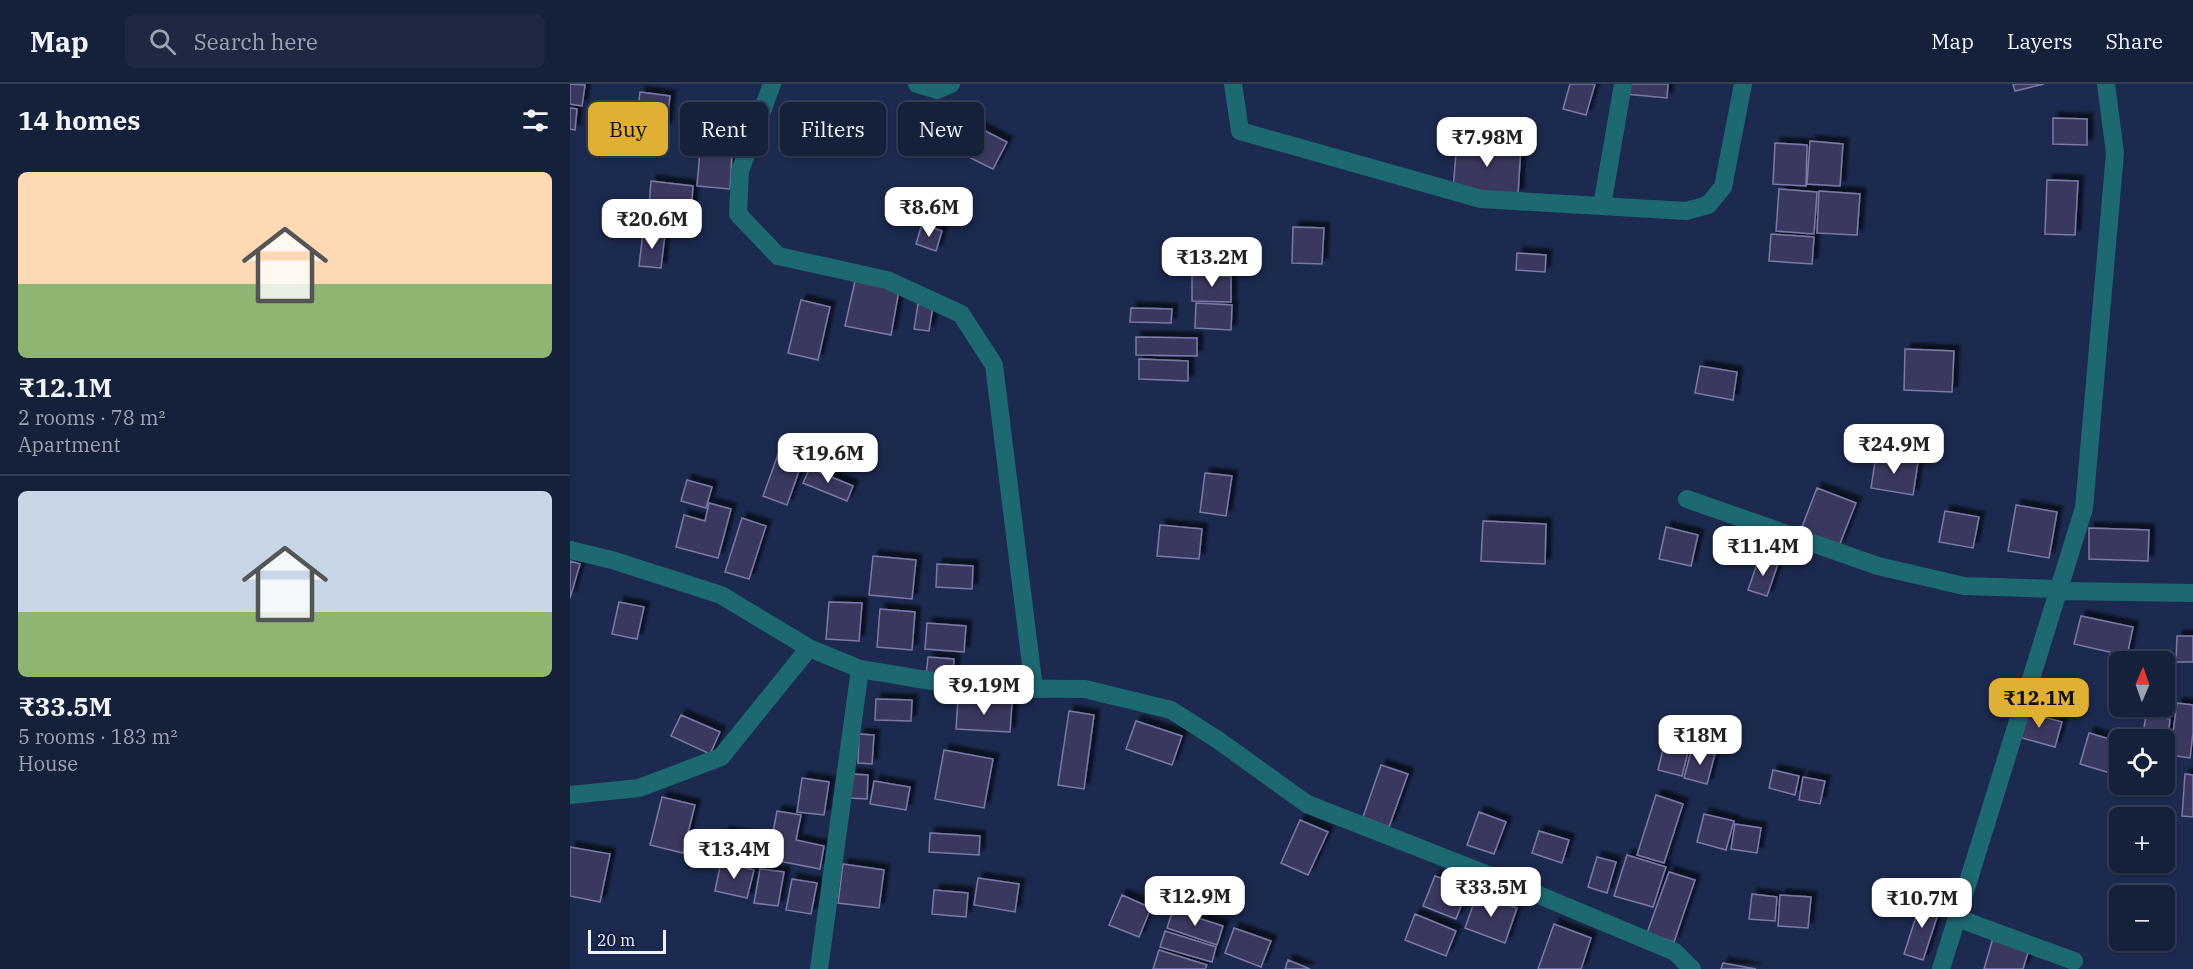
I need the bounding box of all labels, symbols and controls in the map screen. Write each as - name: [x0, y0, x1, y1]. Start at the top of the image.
- search box: [125, 14, 545, 68]
- text: Map: [30, 23, 89, 60]
- icon: search: [146, 25, 179, 58]
- text: Search here: [194, 27, 318, 56]
- text: Map: [1931, 27, 1974, 55]
- text: Layers: [2007, 27, 2073, 55]
- text: Share: [2106, 27, 2163, 55]
- chip: Buy: [588, 102, 668, 156]
- chip: Rent: [680, 102, 768, 156]
- chip: Filters: [780, 102, 886, 156]
- chip: New: [898, 102, 984, 156]
- text: 14 homes: [18, 103, 140, 137]
- icon: filters: [519, 104, 552, 137]
- pin: ₹7.98M: [1438, 117, 1536, 168]
- text: ₹7.98M: [1451, 123, 1523, 150]
- pin: ₹8.6M: [887, 187, 971, 238]
- text: ₹8.6M: [899, 193, 959, 220]
- pin: ₹20.6M: [603, 199, 701, 250]
- text: ₹20.6M: [616, 205, 688, 232]
- icon: home: [231, 211, 339, 319]
- pin: ₹13.2M: [1163, 237, 1261, 288]
- text: ₹13.2M: [1176, 243, 1248, 270]
- text: ₹12.1M: [18, 370, 112, 404]
- text: 2 rooms · 78 m²: [18, 404, 165, 431]
- pin: ₹24.9M: [1845, 424, 1943, 475]
- text: ₹24.9M: [1858, 430, 1930, 457]
- text: Apartment: [18, 431, 121, 458]
- pin: ₹19.6M: [779, 433, 877, 484]
- text: ₹19.6M: [792, 439, 864, 466]
- pin: ₹11.4M: [1714, 526, 1812, 577]
- icon: home: [231, 530, 339, 638]
- text: ₹11.4M: [1727, 532, 1799, 559]
- north arrow: [2109, 651, 2175, 717]
- map controls: [2109, 651, 2175, 951]
- pin: ₹9.19M: [935, 665, 1033, 716]
- text: ₹9.19M: [948, 671, 1020, 698]
- pin: ₹12.1M: [1990, 678, 2088, 729]
- text: ₹12.1M: [2003, 684, 2075, 711]
- text: ₹33.5M: [18, 689, 112, 723]
- pin: ₹18M: [1664, 715, 1736, 766]
- text: ₹18M: [1673, 721, 1727, 748]
- text: 5 rooms · 183 m²: [18, 723, 177, 750]
- button: locate: [2109, 729, 2175, 795]
- text: House: [18, 750, 78, 777]
- button: +: [2109, 807, 2175, 873]
- pin: ₹13.4M: [685, 829, 783, 880]
- text: ₹13.4M: [698, 835, 770, 862]
- pin: ₹33.5M: [1442, 867, 1540, 918]
- text: ₹33.5M: [1455, 873, 1527, 900]
- pin: ₹12.9M: [1146, 876, 1244, 927]
- pin: ₹10.7M: [1873, 878, 1971, 929]
- text: ₹12.9M: [1159, 882, 1231, 909]
- text: ₹10.7M: [1886, 884, 1958, 911]
- button: −: [2109, 885, 2175, 951]
- scale bar: [588, 927, 666, 954]
- text: 20 m: [597, 930, 635, 950]

